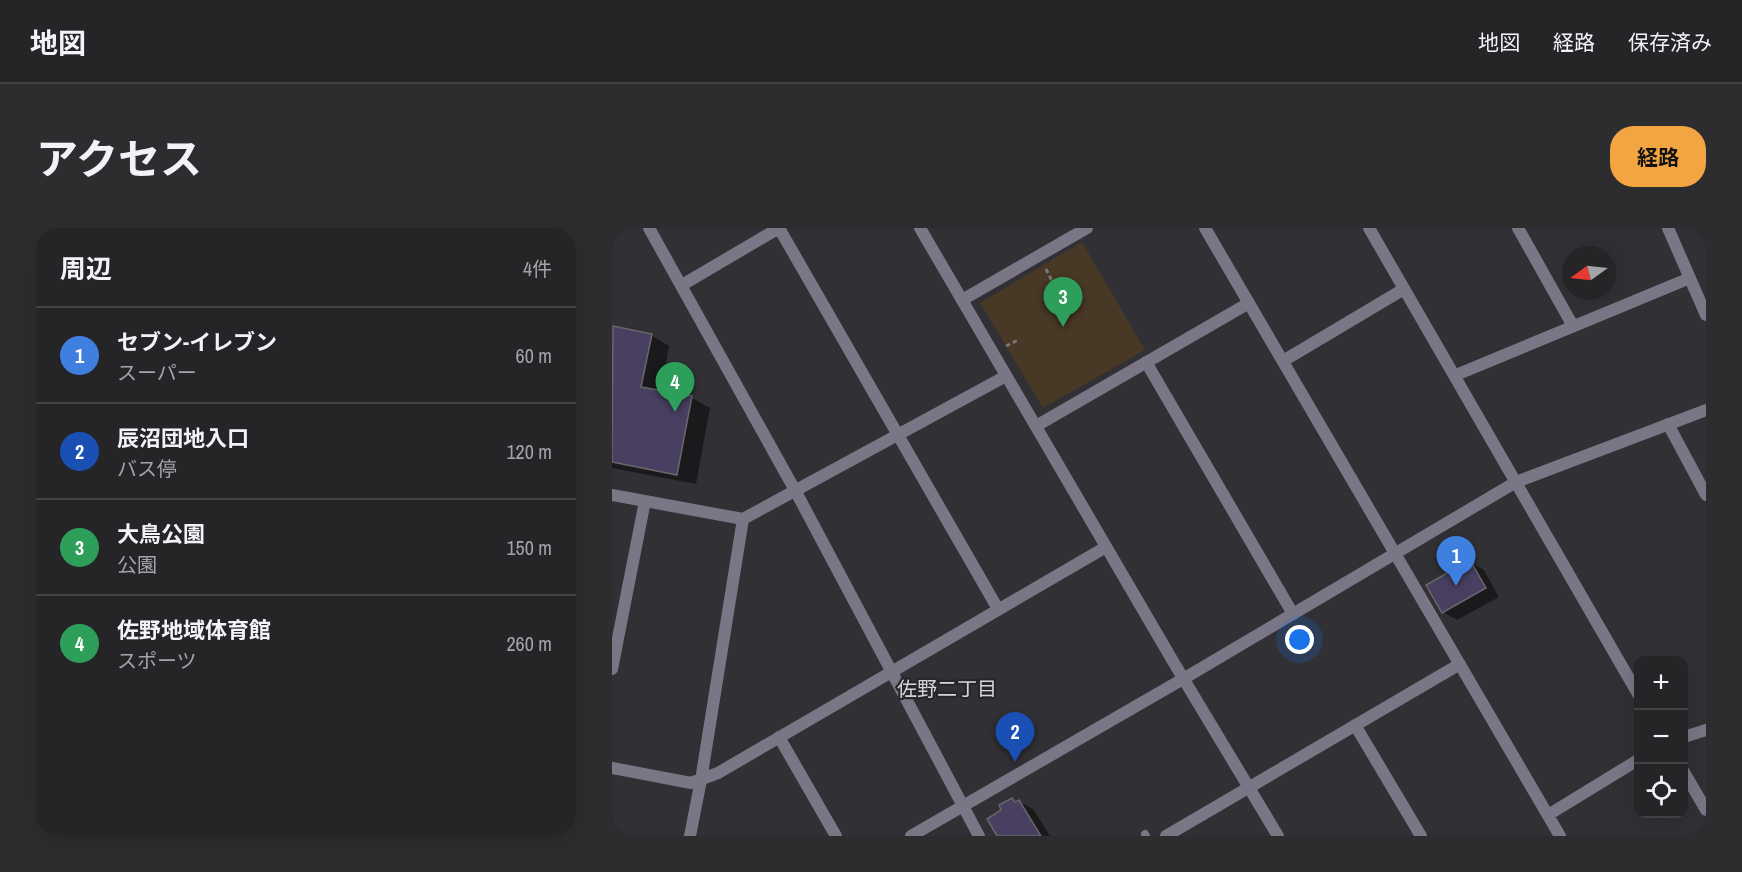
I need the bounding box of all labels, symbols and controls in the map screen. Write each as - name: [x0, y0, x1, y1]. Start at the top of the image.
- text: 地図: [30, 24, 86, 62]
- text: 地図: [1478, 28, 1520, 57]
- text: 経路: [1553, 28, 1595, 57]
- text: 保存済み: [1628, 28, 1712, 57]
- button: 経路: [1610, 126, 1706, 187]
- text: アクセス: [36, 131, 202, 187]
- north arrow: [1562, 246, 1616, 300]
- text: 周辺: [60, 251, 112, 286]
- text: 4件: [523, 255, 552, 282]
- pin: 3: [1044, 278, 1082, 327]
- text: セブン-イレブン: [117, 327, 277, 357]
- text: 1: [75, 342, 84, 369]
- text: 60 m: [516, 342, 552, 369]
- text: スーパー: [117, 359, 197, 386]
- pin: 4: [656, 362, 694, 412]
- text: 辰沼団地入口: [117, 423, 249, 453]
- text: 2: [75, 438, 84, 465]
- text: 120 m: [506, 438, 552, 465]
- text: バス停: [117, 455, 177, 482]
- text: 大鳥公園: [117, 519, 205, 549]
- text: 3: [75, 534, 84, 561]
- text: 150 m: [506, 534, 552, 561]
- pin: 1: [1436, 536, 1476, 586]
- text: 公園: [117, 551, 157, 578]
- text: 佐野地域体育館: [117, 615, 271, 645]
- your location: [1285, 625, 1314, 654]
- text: 4: [75, 630, 84, 657]
- text: 260 m: [506, 630, 552, 657]
- text: スポーツ: [117, 647, 197, 674]
- map controls: [1634, 656, 1688, 818]
- button: +: [1634, 656, 1688, 710]
- district label: 佐野二丁目: [897, 675, 997, 702]
- button: −: [1634, 710, 1688, 764]
- pin: 2: [996, 712, 1034, 762]
- button: locate: [1634, 764, 1688, 818]

